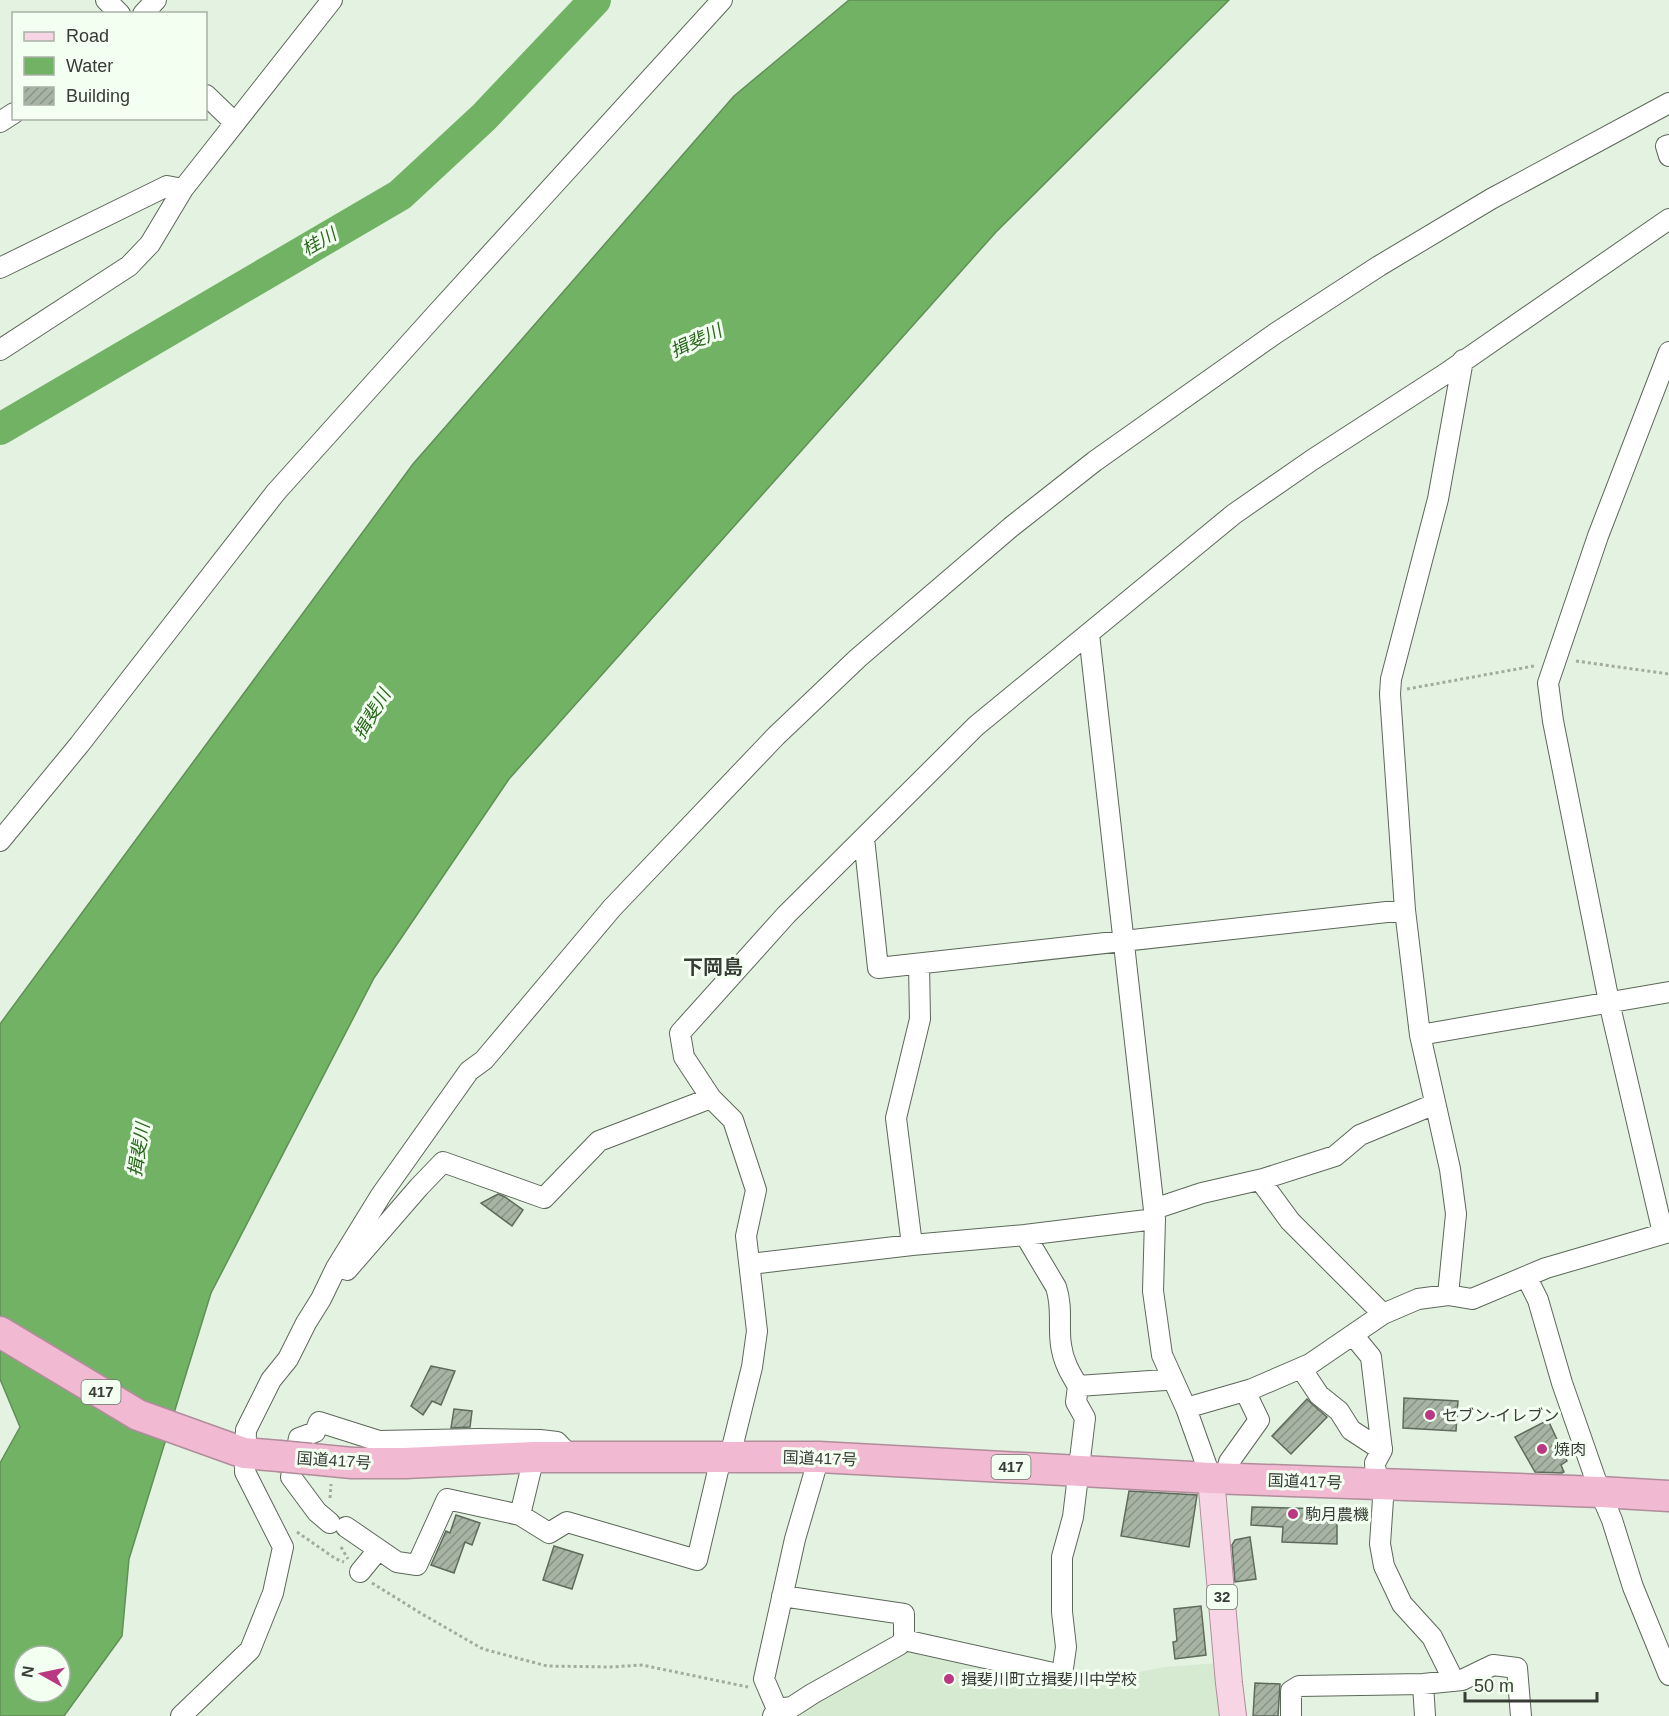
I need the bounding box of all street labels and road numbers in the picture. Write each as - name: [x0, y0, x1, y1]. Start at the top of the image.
- road number: 417: [82, 1380, 120, 1404]
- street label: 国道417号: [296, 1449, 372, 1472]
- street label: 国道417号: [782, 1449, 858, 1468]
- road number: 417: [992, 1455, 1030, 1479]
- street label: 国道417号: [1267, 1472, 1343, 1491]
- road number: 32: [1207, 1585, 1237, 1609]

